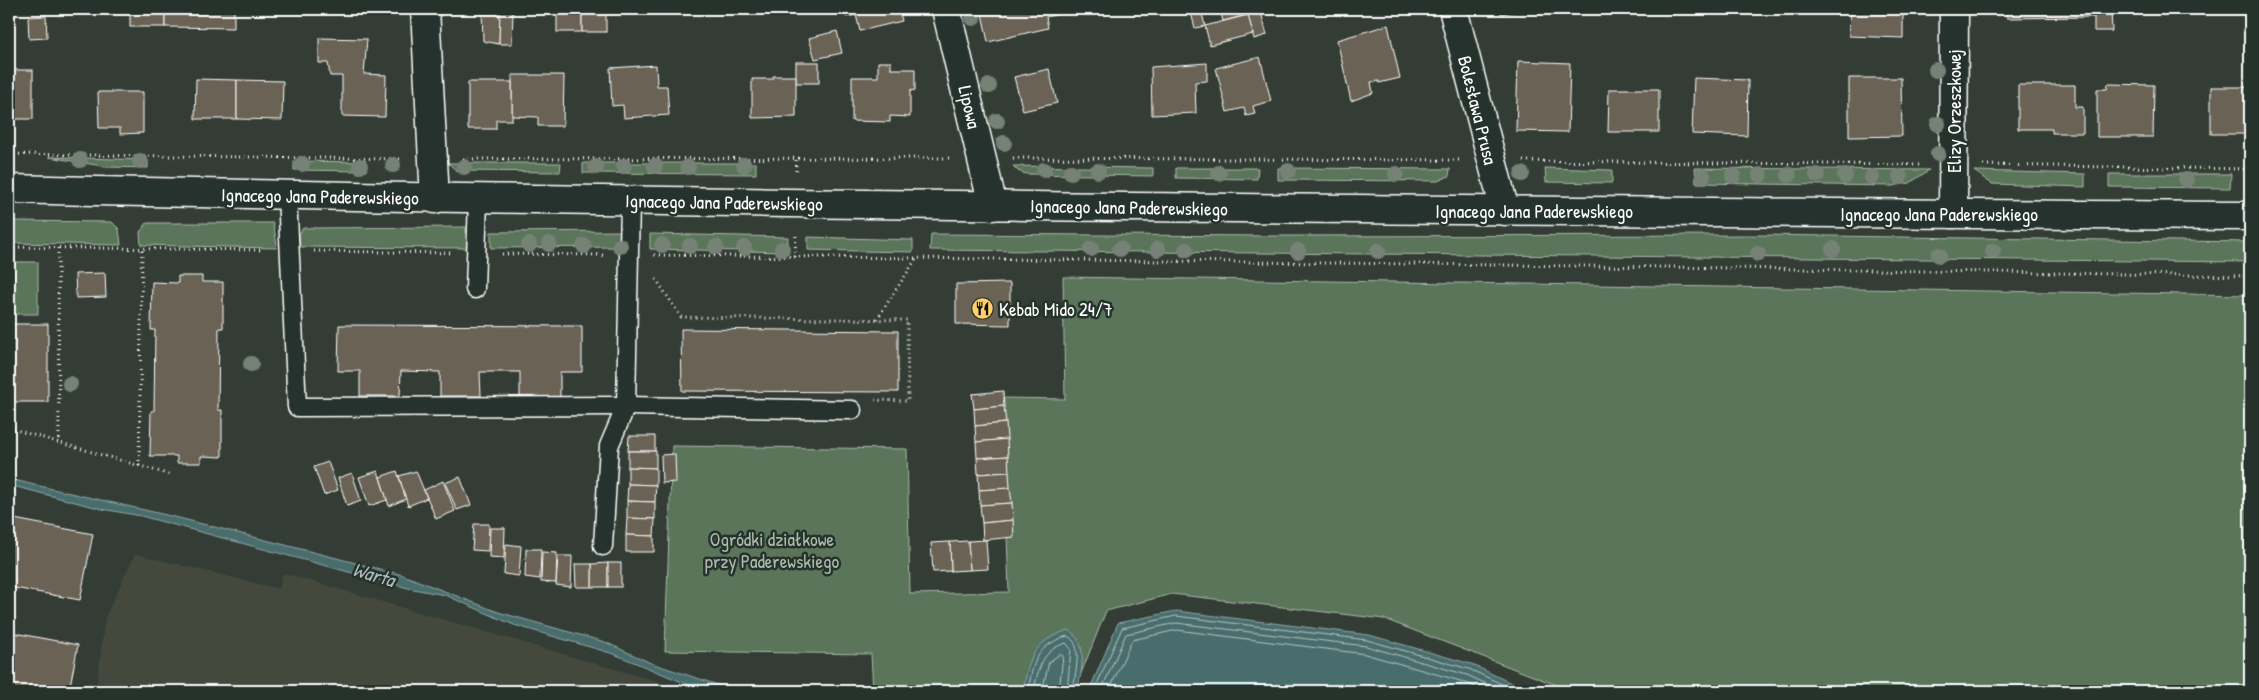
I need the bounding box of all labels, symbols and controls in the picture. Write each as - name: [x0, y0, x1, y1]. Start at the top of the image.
- street label: Elizy Orzeszkowej: [1941, 49, 1967, 173]
- street label: Bolesława Prusa: [1452, 53, 1504, 168]
- street label: Lipowa: [952, 83, 988, 132]
- street label: Ignacego Jana Paderewskiego: [221, 181, 419, 211]
- street label: Ignacego Jana Paderewskiego: [625, 187, 823, 217]
- street label: Ignacego Jana Paderewskiego: [1030, 192, 1228, 222]
- street label: Ignacego Jana Paderewskiego: [1435, 198, 1633, 224]
- street label: Ignacego Jana Paderewskiego: [1840, 201, 2038, 227]
- place label: Kebab Mido 24/7: [999, 296, 1112, 322]
- restaurant icon: Kebab Mido 24/7: [971, 297, 995, 321]
- park label: Ogródki działkowe przy Paderewskiego: [705, 526, 840, 574]
- water label: Warta: [350, 555, 400, 593]

